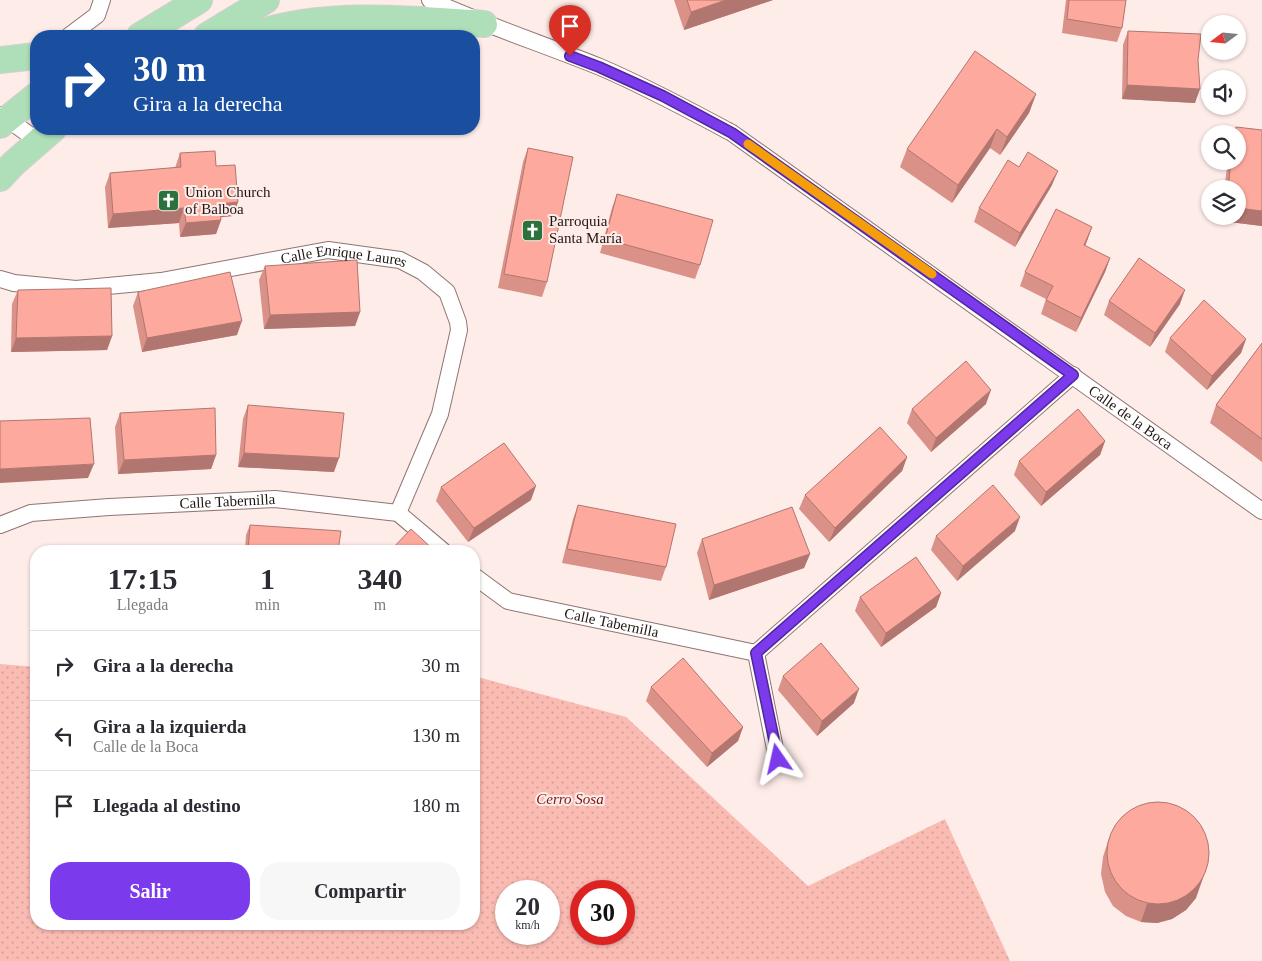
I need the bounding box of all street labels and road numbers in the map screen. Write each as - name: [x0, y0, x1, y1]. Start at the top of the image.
- street label: Calle Enrique Laures: [279, 242, 410, 270]
- street label: Calle de la Boca: [1086, 382, 1176, 453]
- street label: Calle Tabernilla: [179, 491, 276, 512]
- street label: Calle Tabernilla: [563, 605, 660, 640]

